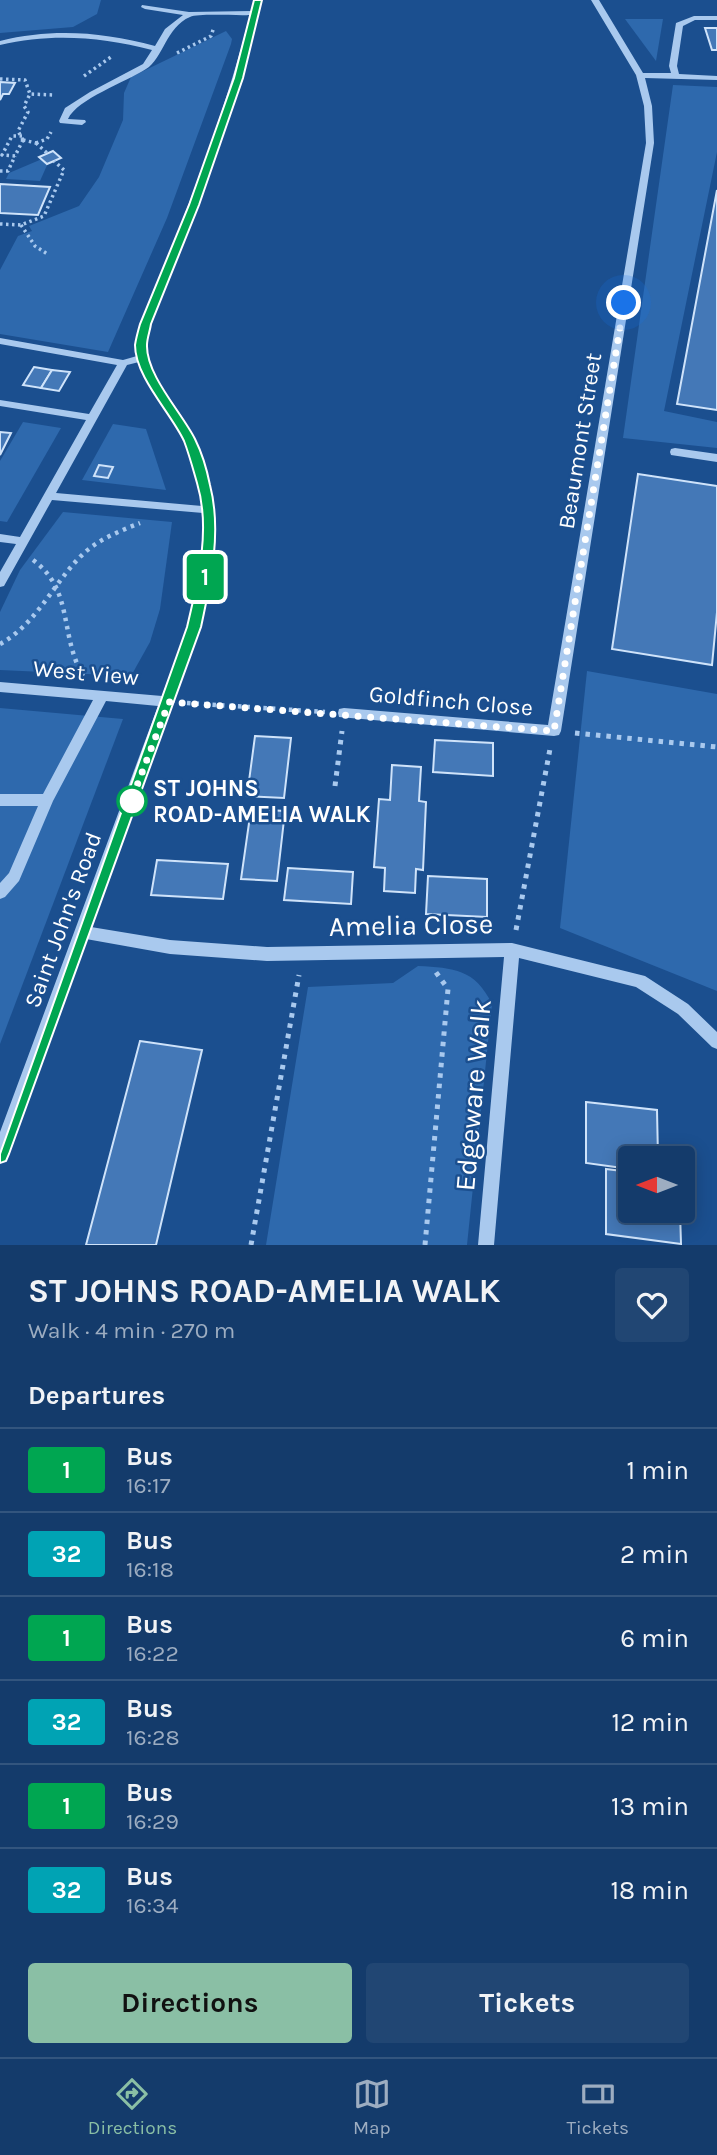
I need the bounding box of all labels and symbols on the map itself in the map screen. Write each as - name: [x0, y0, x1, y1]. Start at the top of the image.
- your location: [606, 285, 641, 320]
- street label: Beaumont Street: [553, 351, 607, 531]
- line badge: 1: [182, 554, 228, 600]
- street label: West View: [32, 655, 140, 691]
- street label: Goldfinch Close: [368, 680, 534, 722]
- place label: ST JOHNS ROAD-AMELIA WALK: [153, 775, 370, 828]
- marker: ST JOHNS ROAD-AMELIA WALK: [117, 786, 147, 816]
- street label: Saint John's Road: [19, 829, 107, 1011]
- street label: Amelia Close: [329, 907, 493, 943]
- street label: Edgeware Walk: [448, 998, 498, 1192]
- north arrow: [618, 1146, 695, 1223]

